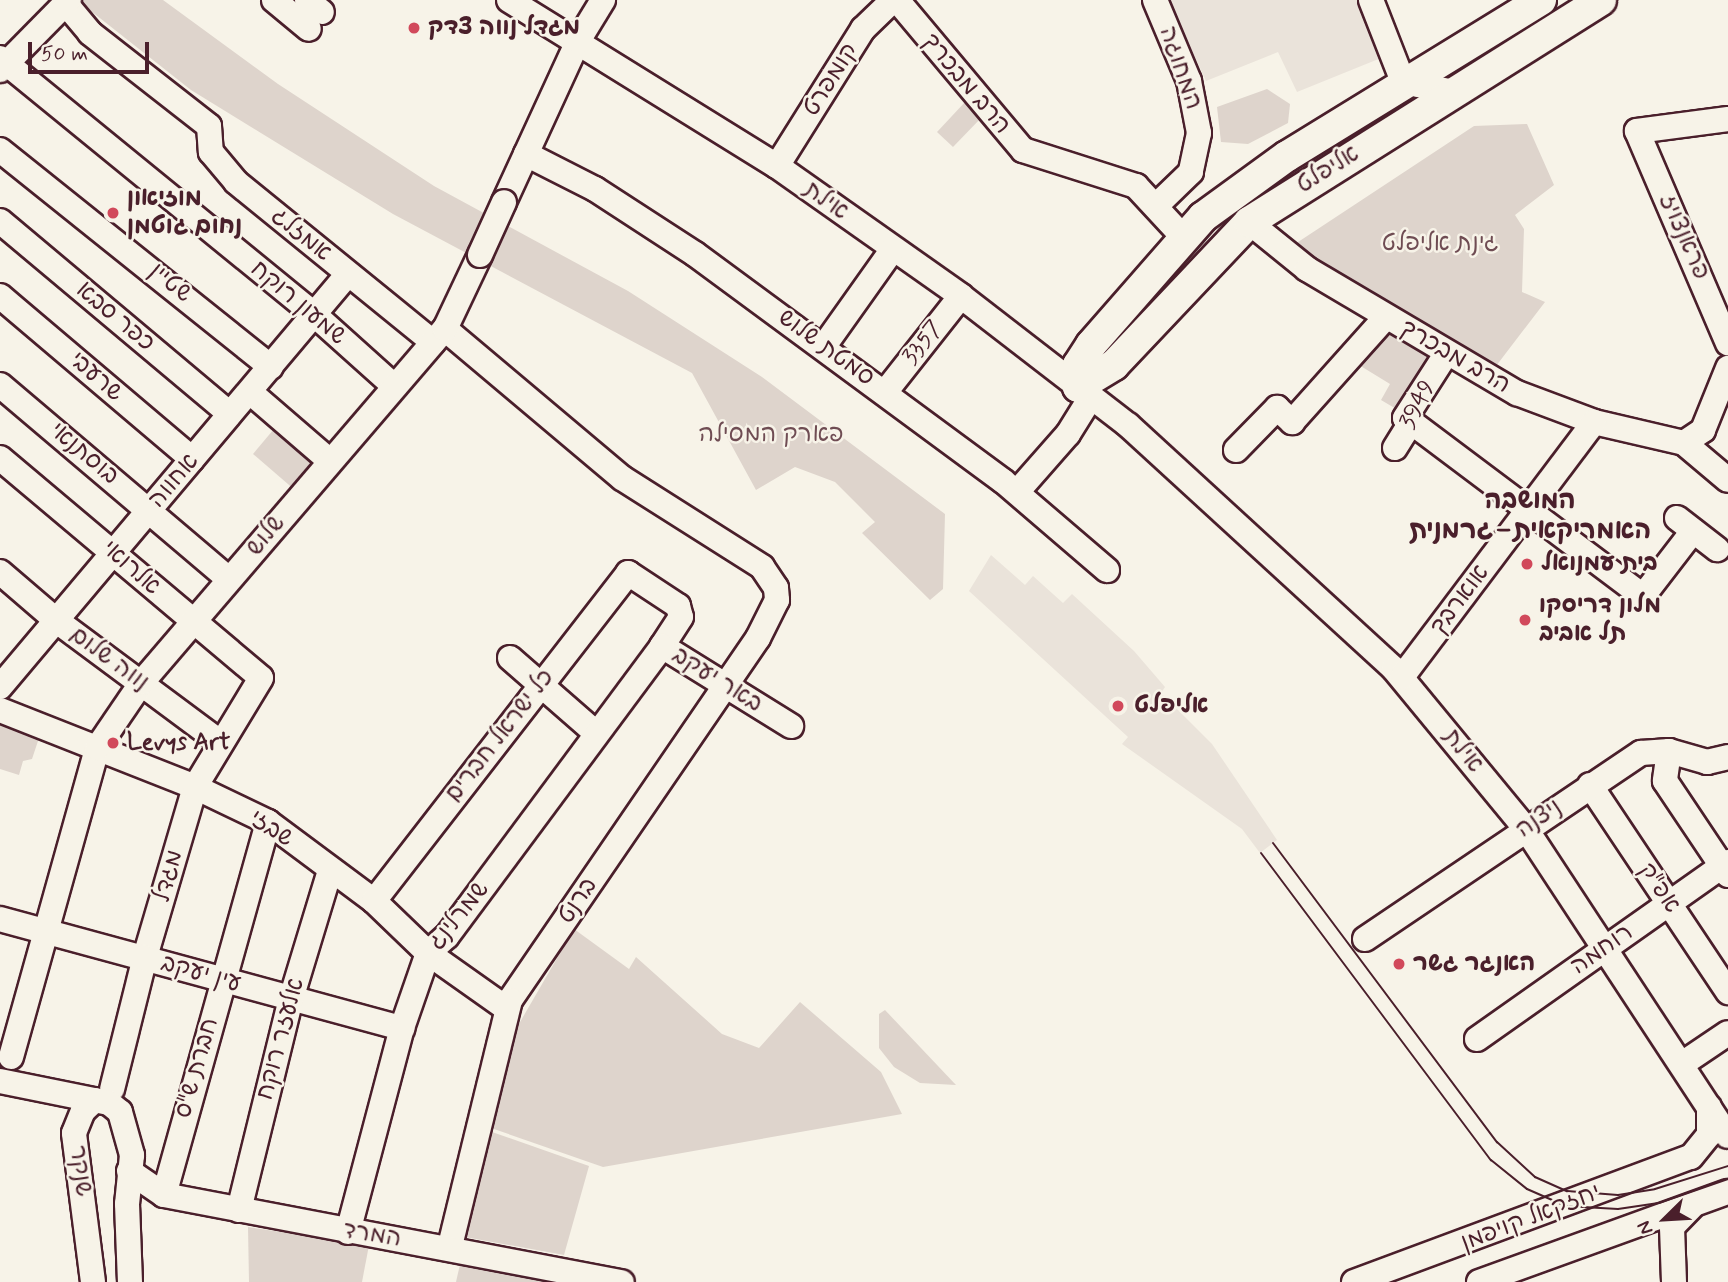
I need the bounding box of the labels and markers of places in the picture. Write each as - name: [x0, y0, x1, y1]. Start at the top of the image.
- place label: מגדל נווה צדק: [428, 14, 580, 42]
- marker: מגדל נווה צדק: [406, 20, 422, 36]
- place label: מוזיאון נחום גוטמן: [127, 185, 242, 241]
- marker: מוזיאון נחום גוטמן: [105, 205, 121, 221]
- place label: בית עמנואל: [1541, 550, 1658, 578]
- marker: בית עמנואל: [1519, 556, 1535, 572]
- place label: מלון דריסקו תל אביב: [1539, 592, 1661, 648]
- marker: מלון דריסקו תל אביב: [1517, 612, 1533, 628]
- place label: אליפלט: [1134, 692, 1208, 720]
- marker: אליפלט: [1108, 696, 1128, 716]
- place label: Levys Art: [127, 729, 228, 757]
- marker: Levys Art: [105, 735, 121, 751]
- place label: האנגר גשר: [1413, 950, 1535, 978]
- marker: האנגר גשר: [1391, 956, 1407, 972]

